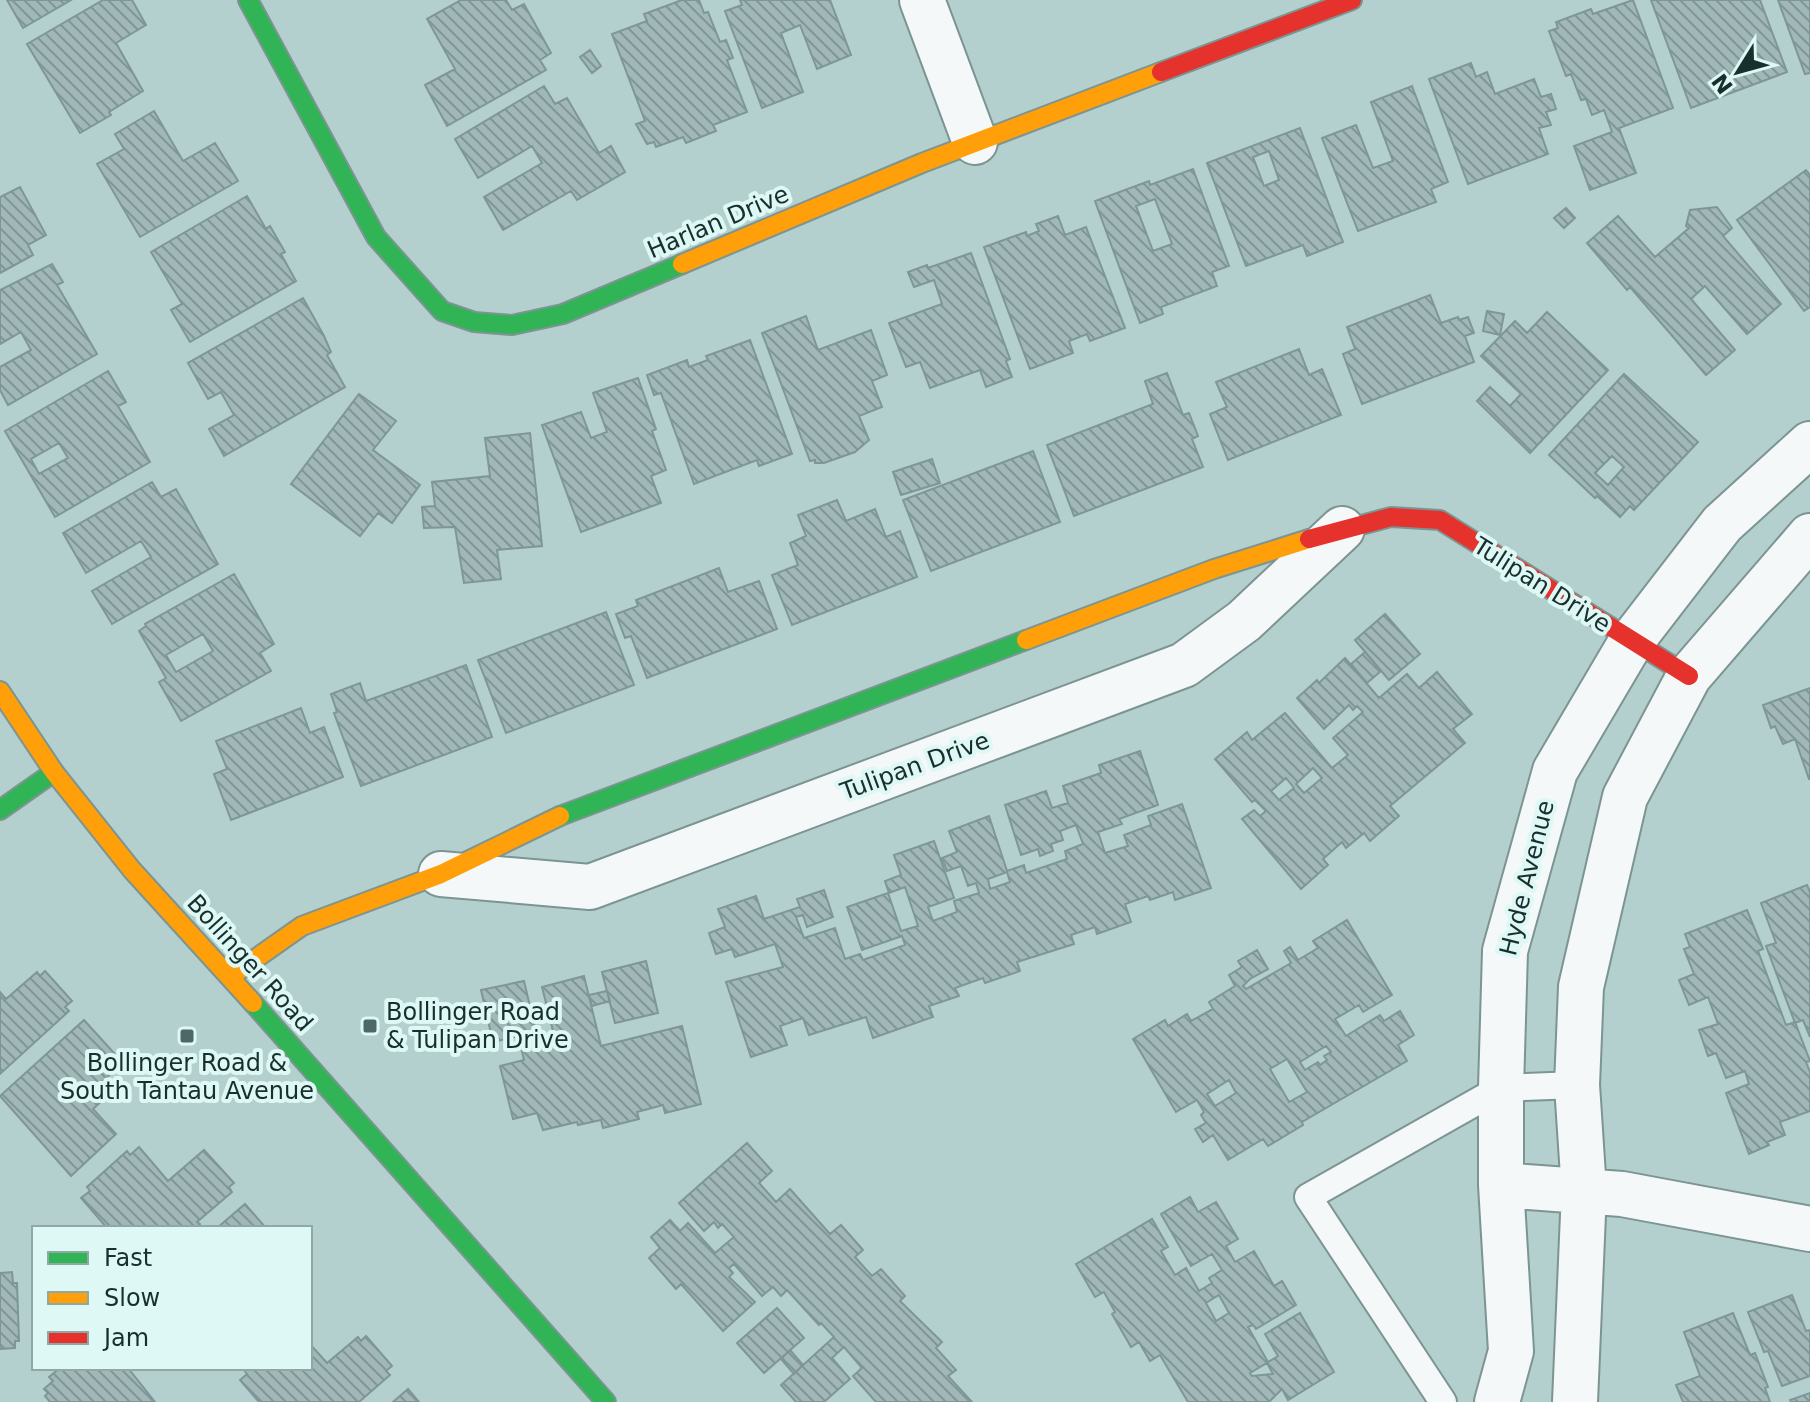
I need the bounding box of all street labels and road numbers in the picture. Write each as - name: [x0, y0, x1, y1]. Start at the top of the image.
- street label: Harlan Drive: [643, 180, 793, 264]
- street label: Tulipan Drive: [1467, 531, 1616, 638]
- street label: Tulipan Drive: [836, 726, 993, 806]
- street label: Hyde Avenue: [1494, 797, 1560, 959]
- street label: Bollinger Road: [181, 889, 319, 1037]

